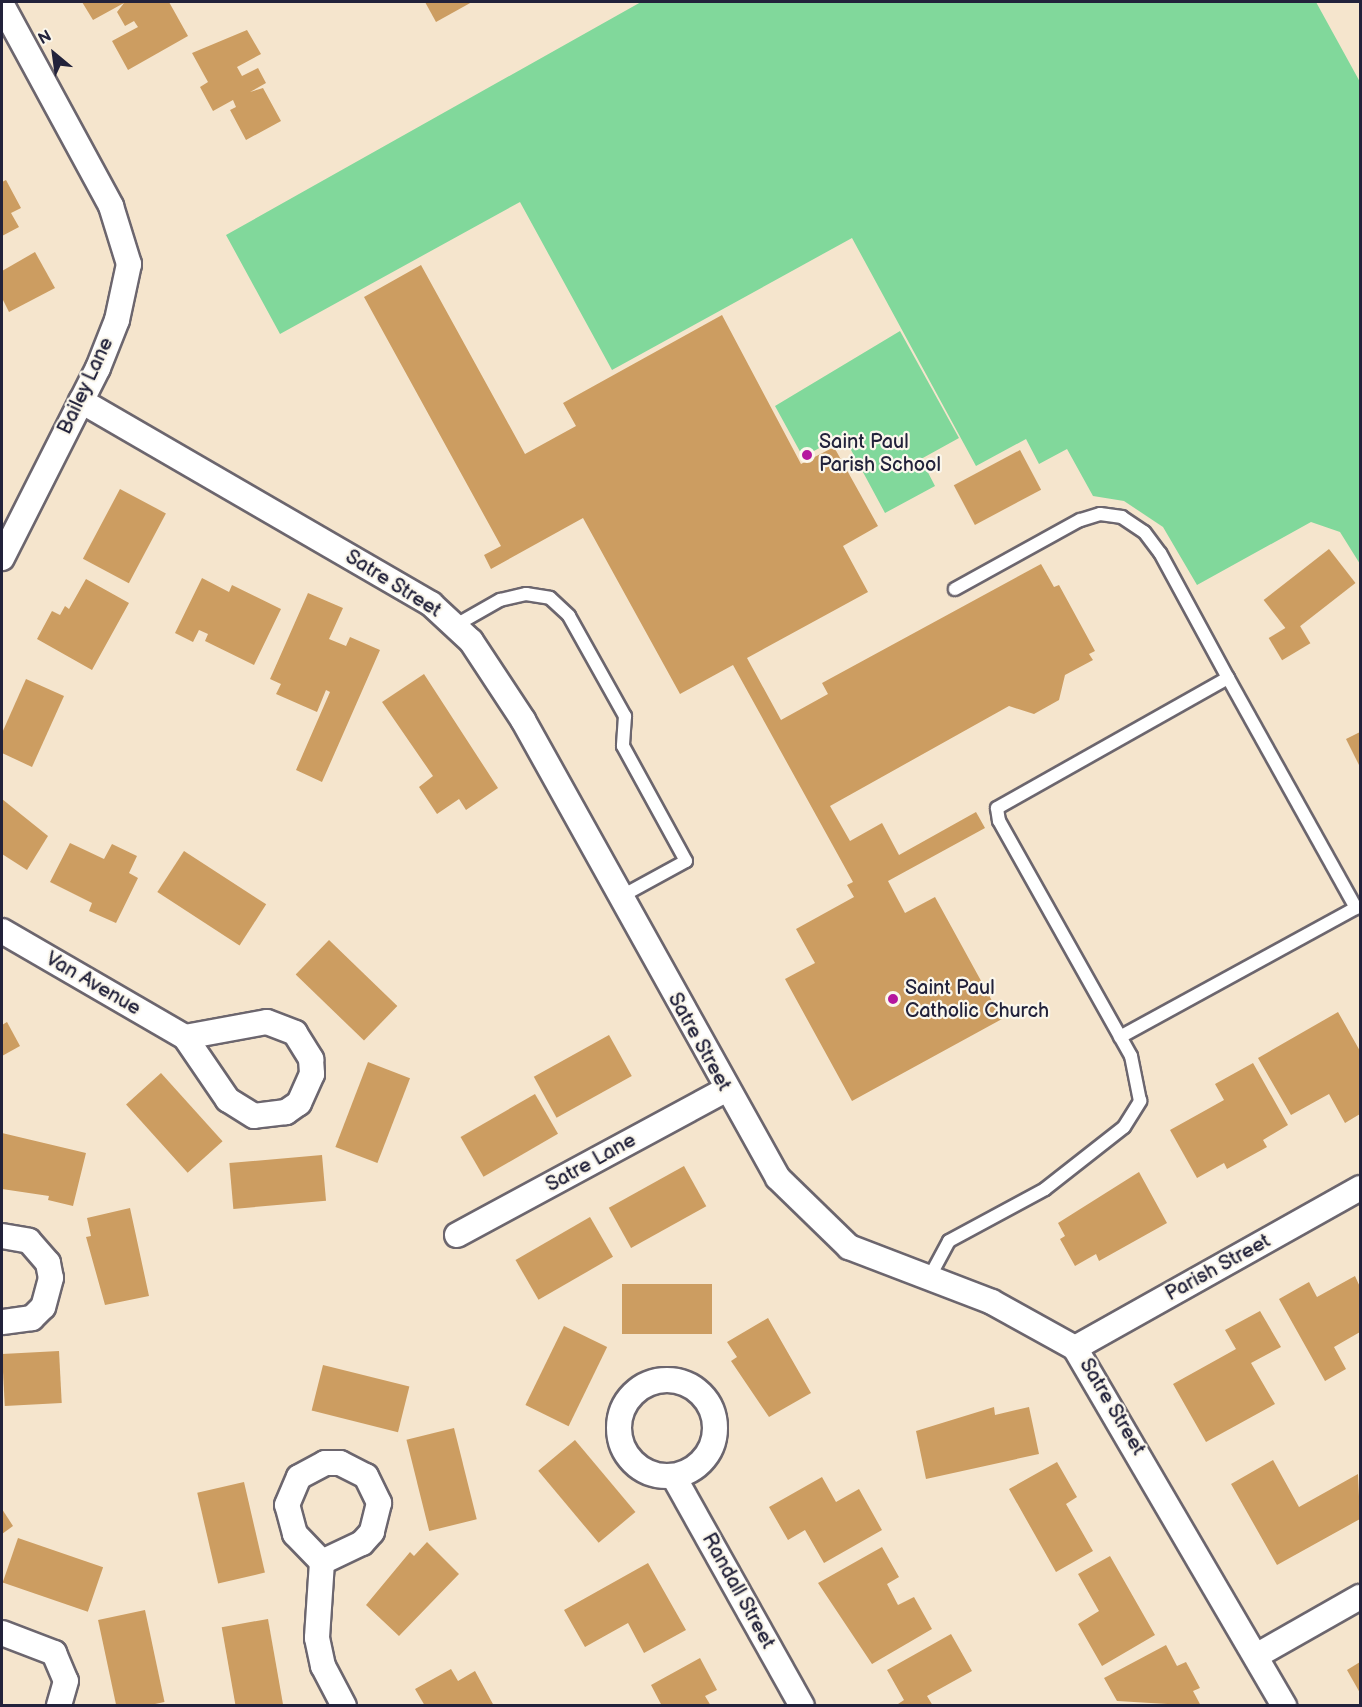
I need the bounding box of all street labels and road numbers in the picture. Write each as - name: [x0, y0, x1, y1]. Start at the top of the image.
- street label: Bailey Lane: [53, 333, 119, 439]
- street label: Satre Street: [341, 545, 445, 623]
- street label: Van Avenue: [41, 947, 145, 1021]
- street label: Satre Street: [662, 989, 736, 1095]
- street label: Satre Lane: [542, 1129, 640, 1197]
- street label: Parish Street: [1161, 1229, 1275, 1307]
- street label: Satre Street: [1074, 1354, 1150, 1460]
- street label: Randall Street: [696, 1529, 780, 1653]

